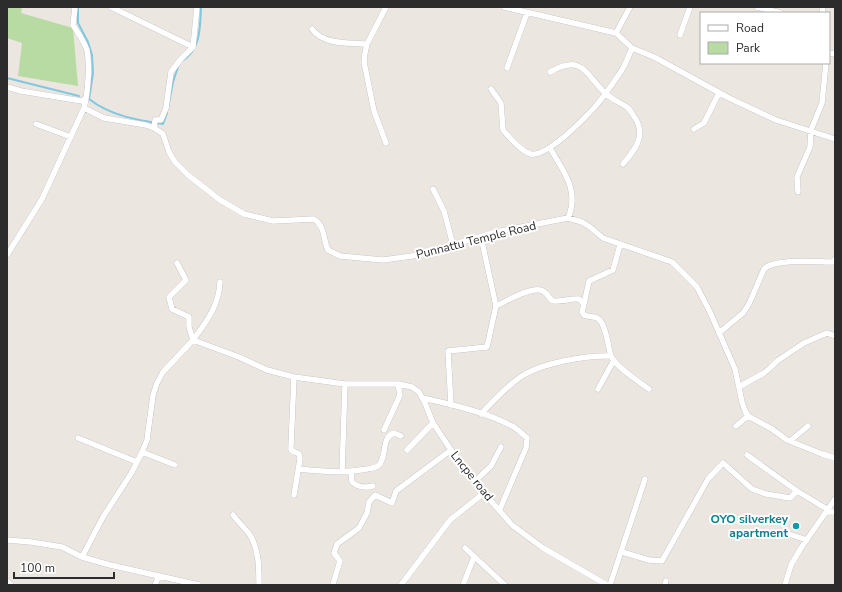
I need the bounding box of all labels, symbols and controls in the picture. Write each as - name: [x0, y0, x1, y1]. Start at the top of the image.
- legend: [700, 12, 830, 64]
- text: Road: [736, 20, 764, 36]
- text: Park: [736, 40, 761, 56]
- street label: Punnattu Temple Road: [414, 217, 538, 263]
- street label: Lncpe road: [447, 448, 497, 504]
- place label: OYO silverkey apartment: [711, 511, 789, 541]
- marker: OYO silverkey apartment: [791, 521, 801, 531]
- scale bar: [14, 554, 114, 580]
- text: 100 m: [20, 560, 55, 576]

